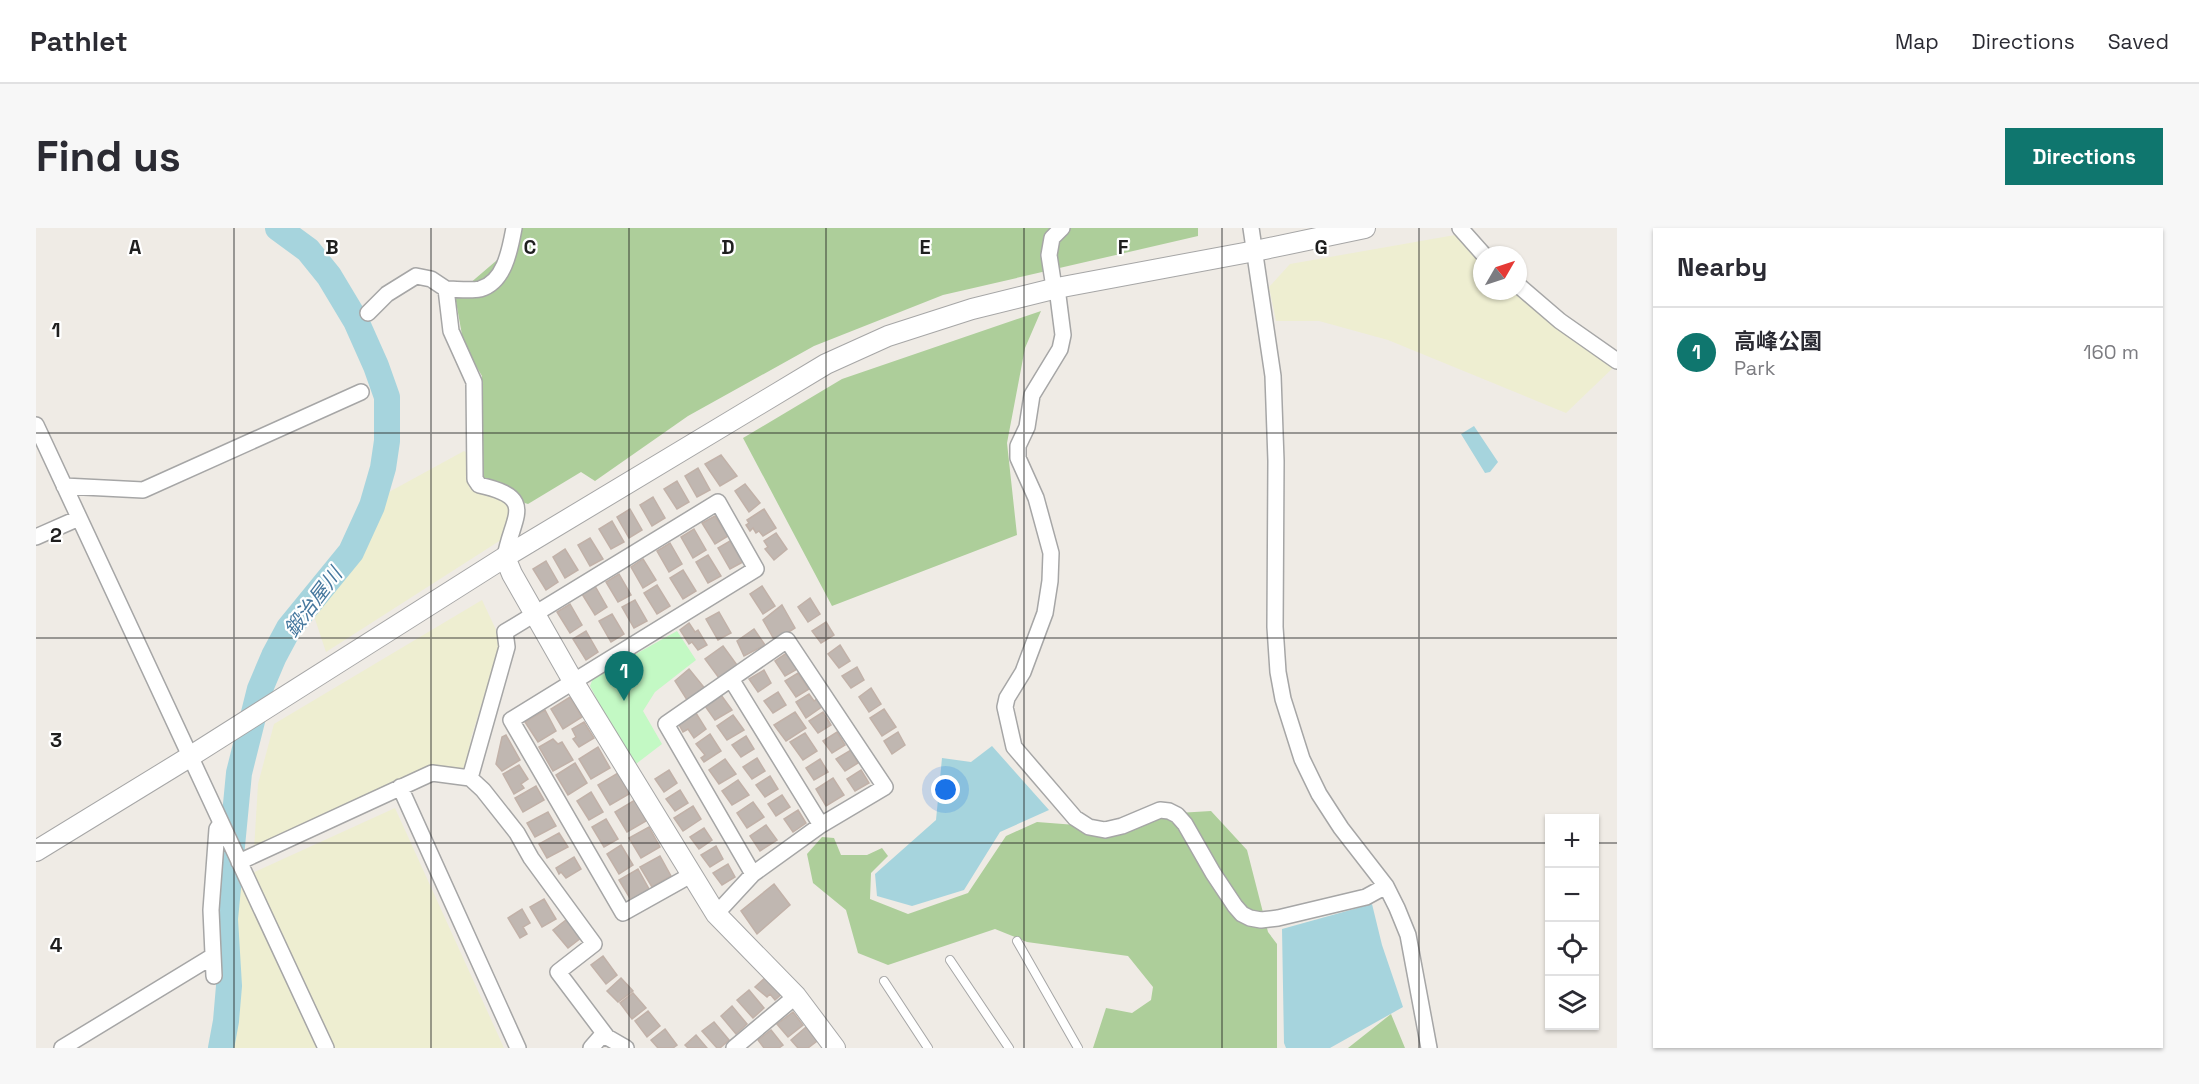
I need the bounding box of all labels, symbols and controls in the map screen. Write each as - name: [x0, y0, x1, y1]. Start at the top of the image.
- text: Pathlet: [30, 23, 128, 59]
- text: Map: [1895, 28, 1939, 55]
- text: Directions: [1972, 28, 2075, 55]
- text: Saved: [2108, 28, 2169, 55]
- button: Directions: [2005, 128, 2163, 185]
- text: Find us: [36, 130, 181, 183]
- text: A: [129, 234, 142, 260]
- text: B: [325, 234, 339, 260]
- text: C: [524, 234, 537, 260]
- text: D: [721, 234, 735, 260]
- text: E: [919, 234, 931, 260]
- text: F: [1118, 234, 1129, 260]
- text: G: [1314, 234, 1328, 260]
- north arrow: [1473, 246, 1527, 300]
- text: Nearby: [1677, 250, 1767, 284]
- text: 1: [51, 317, 61, 343]
- text: 高峰公園: [1734, 327, 1822, 355]
- text: 1: [1692, 339, 1701, 365]
- text: 160 m: [2083, 339, 2139, 365]
- text: Park: [1734, 355, 1776, 381]
- text: 2: [50, 522, 62, 548]
- water label: 鍛治屋川: [279, 561, 349, 642]
- pin: 1: [604, 652, 644, 701]
- text: 3: [50, 727, 62, 753]
- your location: [931, 775, 960, 804]
- map controls: [1545, 814, 1599, 1030]
- button: +: [1545, 814, 1599, 868]
- button: −: [1545, 868, 1599, 922]
- button: locate: [1545, 922, 1599, 976]
- text: 4: [50, 932, 63, 958]
- button: layers: [1545, 976, 1599, 1030]

